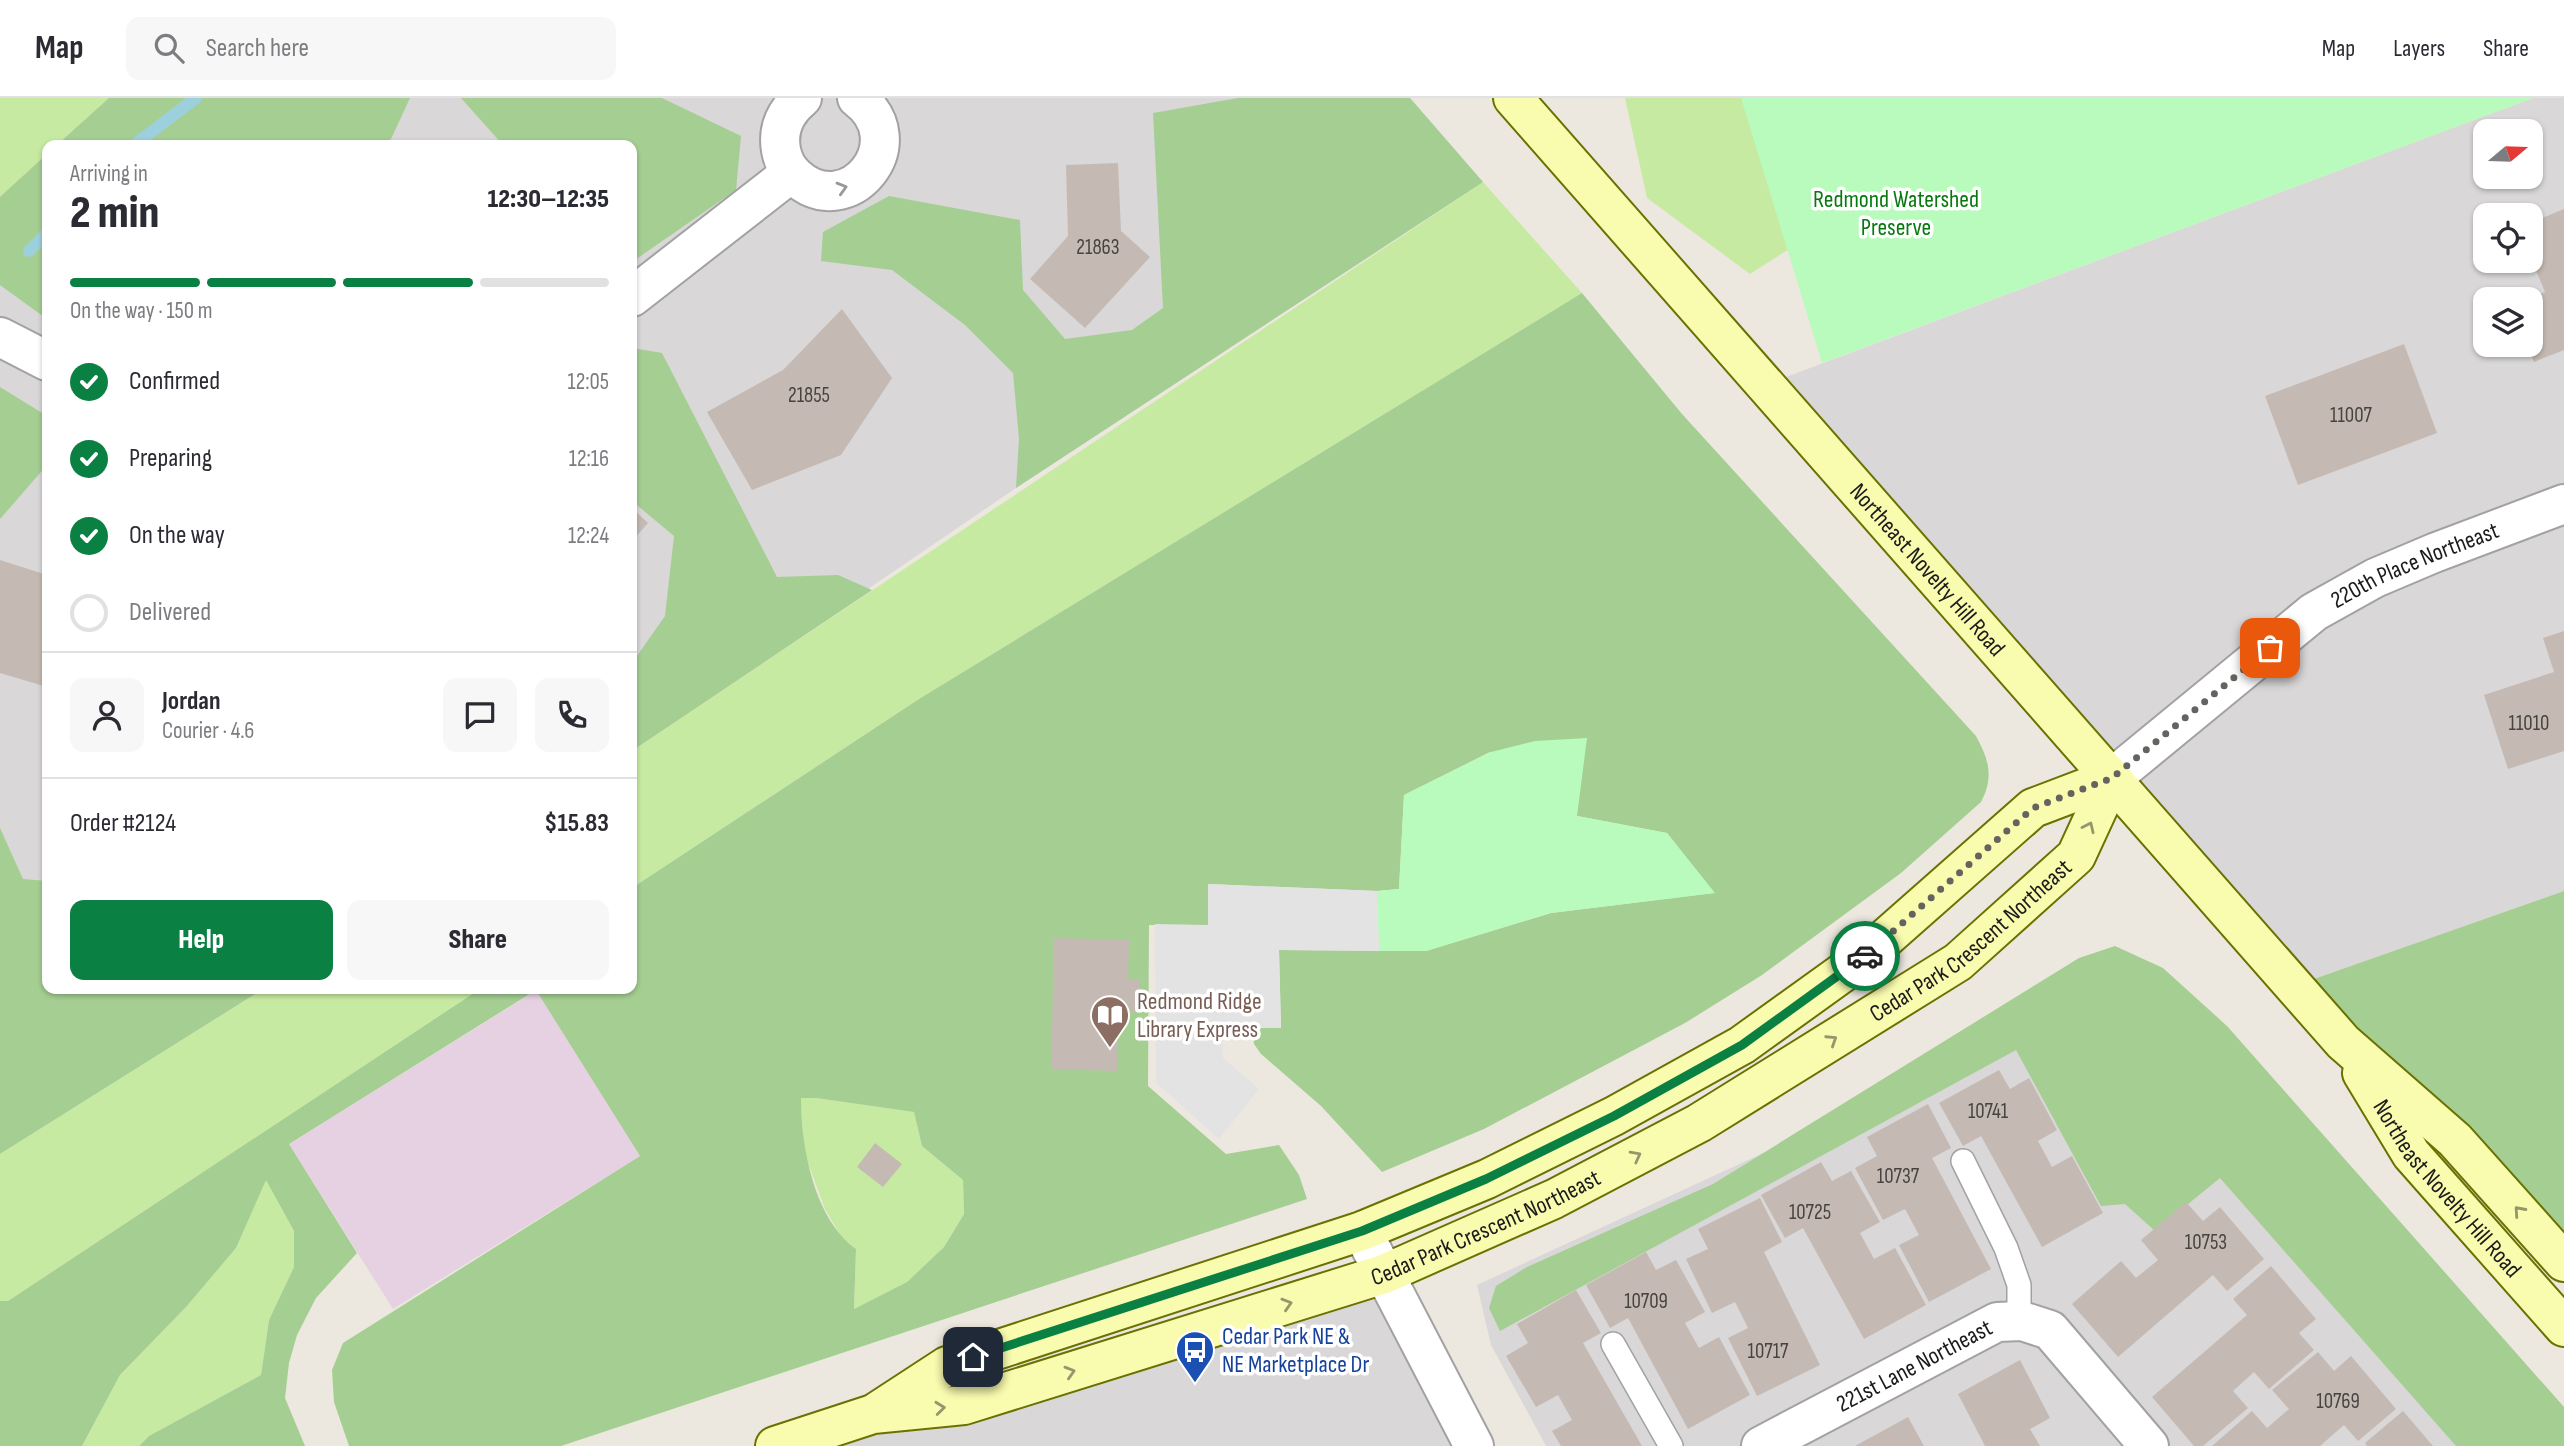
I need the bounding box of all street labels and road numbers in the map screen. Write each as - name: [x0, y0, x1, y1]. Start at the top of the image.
- street label: Northeast Novelty Hill Road: [1843, 477, 2011, 662]
- street label: 220th Place Northeast: [2326, 516, 2503, 615]
- street label: Cedar Park Crescent Northeast: [1864, 853, 2078, 1028]
- street label: Northeast Novelty Hill Road: [2367, 1094, 2527, 1284]
- street label: Cedar Park Crescent Northeast: [1367, 1163, 1605, 1292]
- street label: 221st Lane Northeast: [1832, 1313, 1997, 1419]

